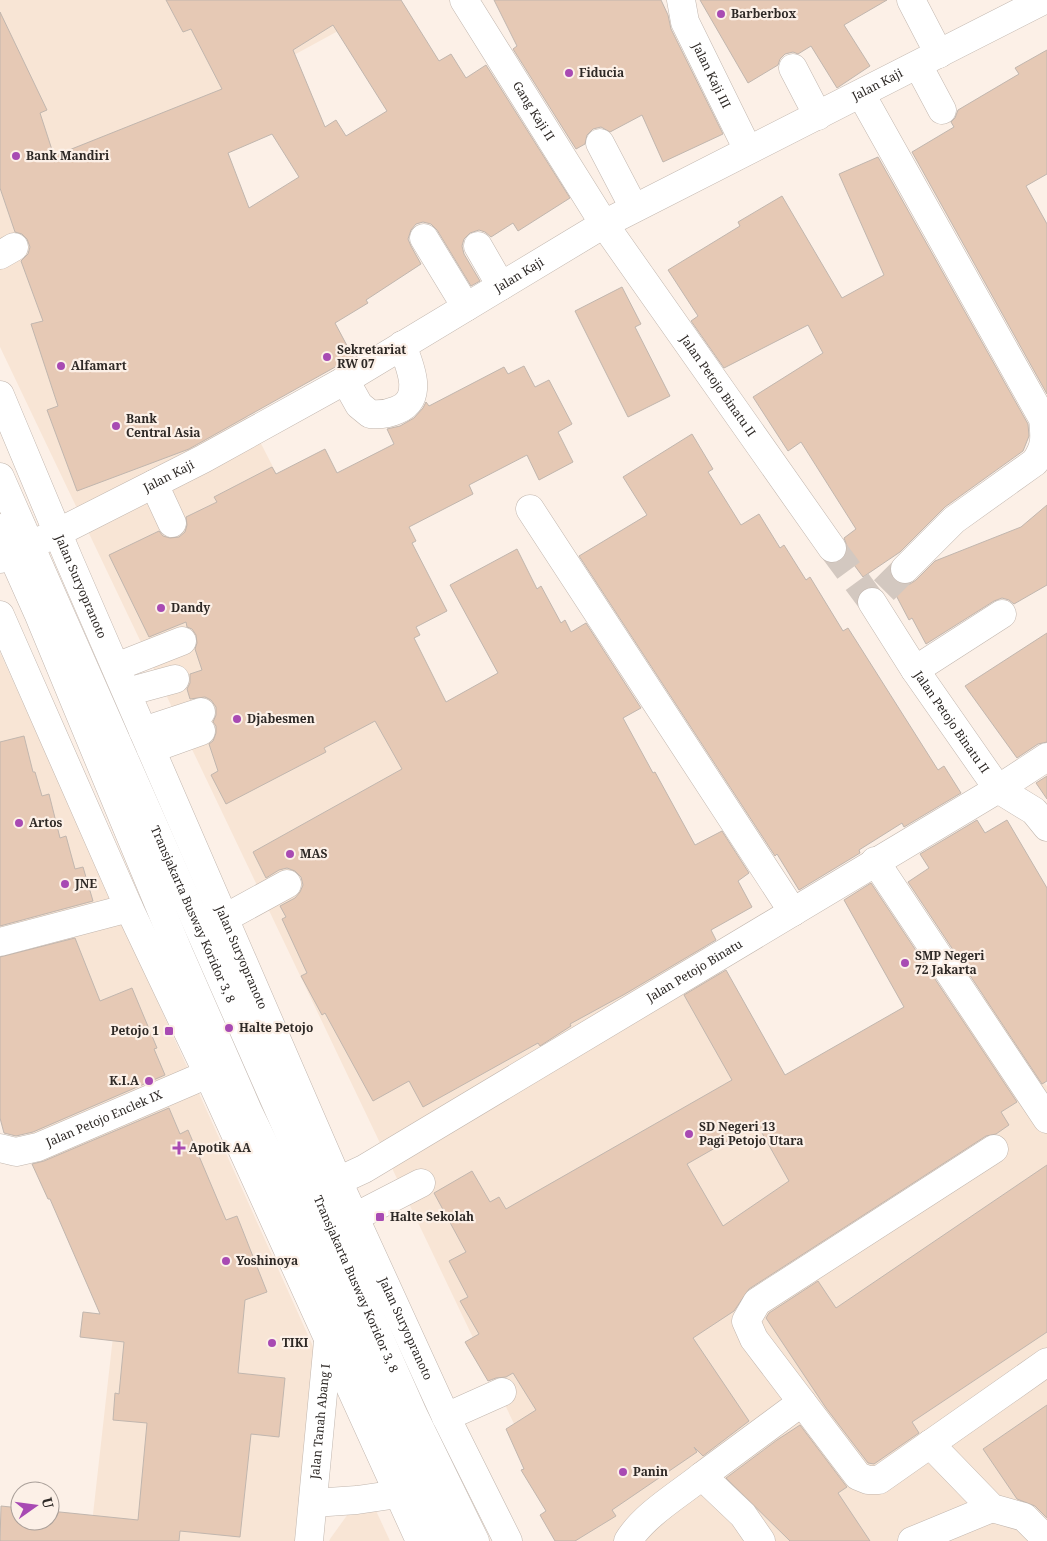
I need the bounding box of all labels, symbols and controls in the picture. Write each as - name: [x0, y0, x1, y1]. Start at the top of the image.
- place label: Barberbox: [731, 5, 797, 22]
- marker: Barberbox: [715, 8, 727, 20]
- street label: Jalan Kaji III: [688, 39, 735, 111]
- place label: Fiducia: [579, 64, 624, 81]
- street label: Jalan Kaji: [848, 64, 906, 105]
- marker: Fiducia: [563, 67, 575, 79]
- street label: Gang Kaji II: [509, 78, 559, 144]
- place label: Bank Mandiri: [26, 147, 110, 164]
- marker: Bank Mandiri: [10, 150, 22, 162]
- street label: Jalan Kaji: [490, 253, 547, 297]
- street label: Jalan Petojo Binatu II: [676, 330, 760, 440]
- place label: Sekretariat RW 07: [337, 341, 406, 372]
- marker: Sekretariat RW 07: [321, 351, 333, 363]
- place label: Alfamart: [71, 357, 127, 374]
- marker: Alfamart: [55, 360, 67, 372]
- place label: Bank Central Asia: [126, 410, 201, 441]
- marker: Bank Central Asia: [110, 420, 122, 432]
- street label: Jalan Kaji: [139, 456, 197, 496]
- street label: Jalan Suryopranoto: [51, 531, 111, 641]
- place label: Dandy: [171, 599, 210, 616]
- marker: Dandy: [155, 602, 167, 614]
- street label: Jalan Petojo Binatu II: [910, 667, 993, 776]
- place label: Djabesmen: [247, 710, 315, 727]
- marker: Djabesmen: [231, 713, 243, 725]
- place label: Artos: [29, 814, 63, 831]
- marker: Artos: [13, 817, 25, 829]
- street label: Transjakarta Busway Koridor 3, 8: [147, 823, 240, 1006]
- place label: MAS: [300, 845, 327, 862]
- marker: MAS: [284, 848, 296, 860]
- place label: JNE: [74, 875, 97, 892]
- marker: JNE: [59, 878, 71, 890]
- street label: Jalan Suryopranoto: [211, 902, 272, 1012]
- street label: Jalan Petojo Binatu: [642, 935, 746, 1006]
- place label: SMP Negeri 72 Jakarta: [915, 947, 985, 978]
- marker: SMP Negeri 72 Jakarta: [899, 957, 911, 969]
- place label: Halte Petojo: [239, 1019, 313, 1036]
- place label: Petojo 1: [111, 1022, 159, 1039]
- marker: Halte Petojo: [223, 1022, 235, 1034]
- marker: Petojo 1: [163, 1025, 175, 1037]
- place label: K.I.A: [109, 1072, 140, 1089]
- marker: K.I.A: [143, 1075, 155, 1087]
- street label: Jalan Petojo Enclek IX: [42, 1086, 165, 1151]
- place label: SD Negeri 13 Pagi Petojo Utara: [699, 1118, 804, 1149]
- marker: SD Negeri 13 Pagi Petojo Utara: [683, 1128, 695, 1140]
- place label: Apotik AA: [189, 1139, 252, 1156]
- marker: Apotik AA: [173, 1142, 185, 1154]
- street label: Transjakarta Busway Koridor 3, 8: [310, 1193, 403, 1375]
- place label: Halte Sekolah: [390, 1208, 474, 1225]
- marker: Halte Sekolah: [374, 1211, 386, 1223]
- place label: Yoshinoya: [236, 1252, 298, 1269]
- marker: Yoshinoya: [220, 1255, 232, 1267]
- street label: Jalan Suryopranoto: [375, 1273, 437, 1383]
- place label: TIKI: [282, 1334, 308, 1351]
- marker: TIKI: [266, 1337, 278, 1349]
- street label: Jalan Tanah Abang I: [306, 1363, 334, 1481]
- place label: Panin: [633, 1463, 668, 1480]
- marker: Panin: [617, 1466, 629, 1478]
- north arrow: [10, 1481, 60, 1531]
- text: U: [38, 1495, 59, 1511]

